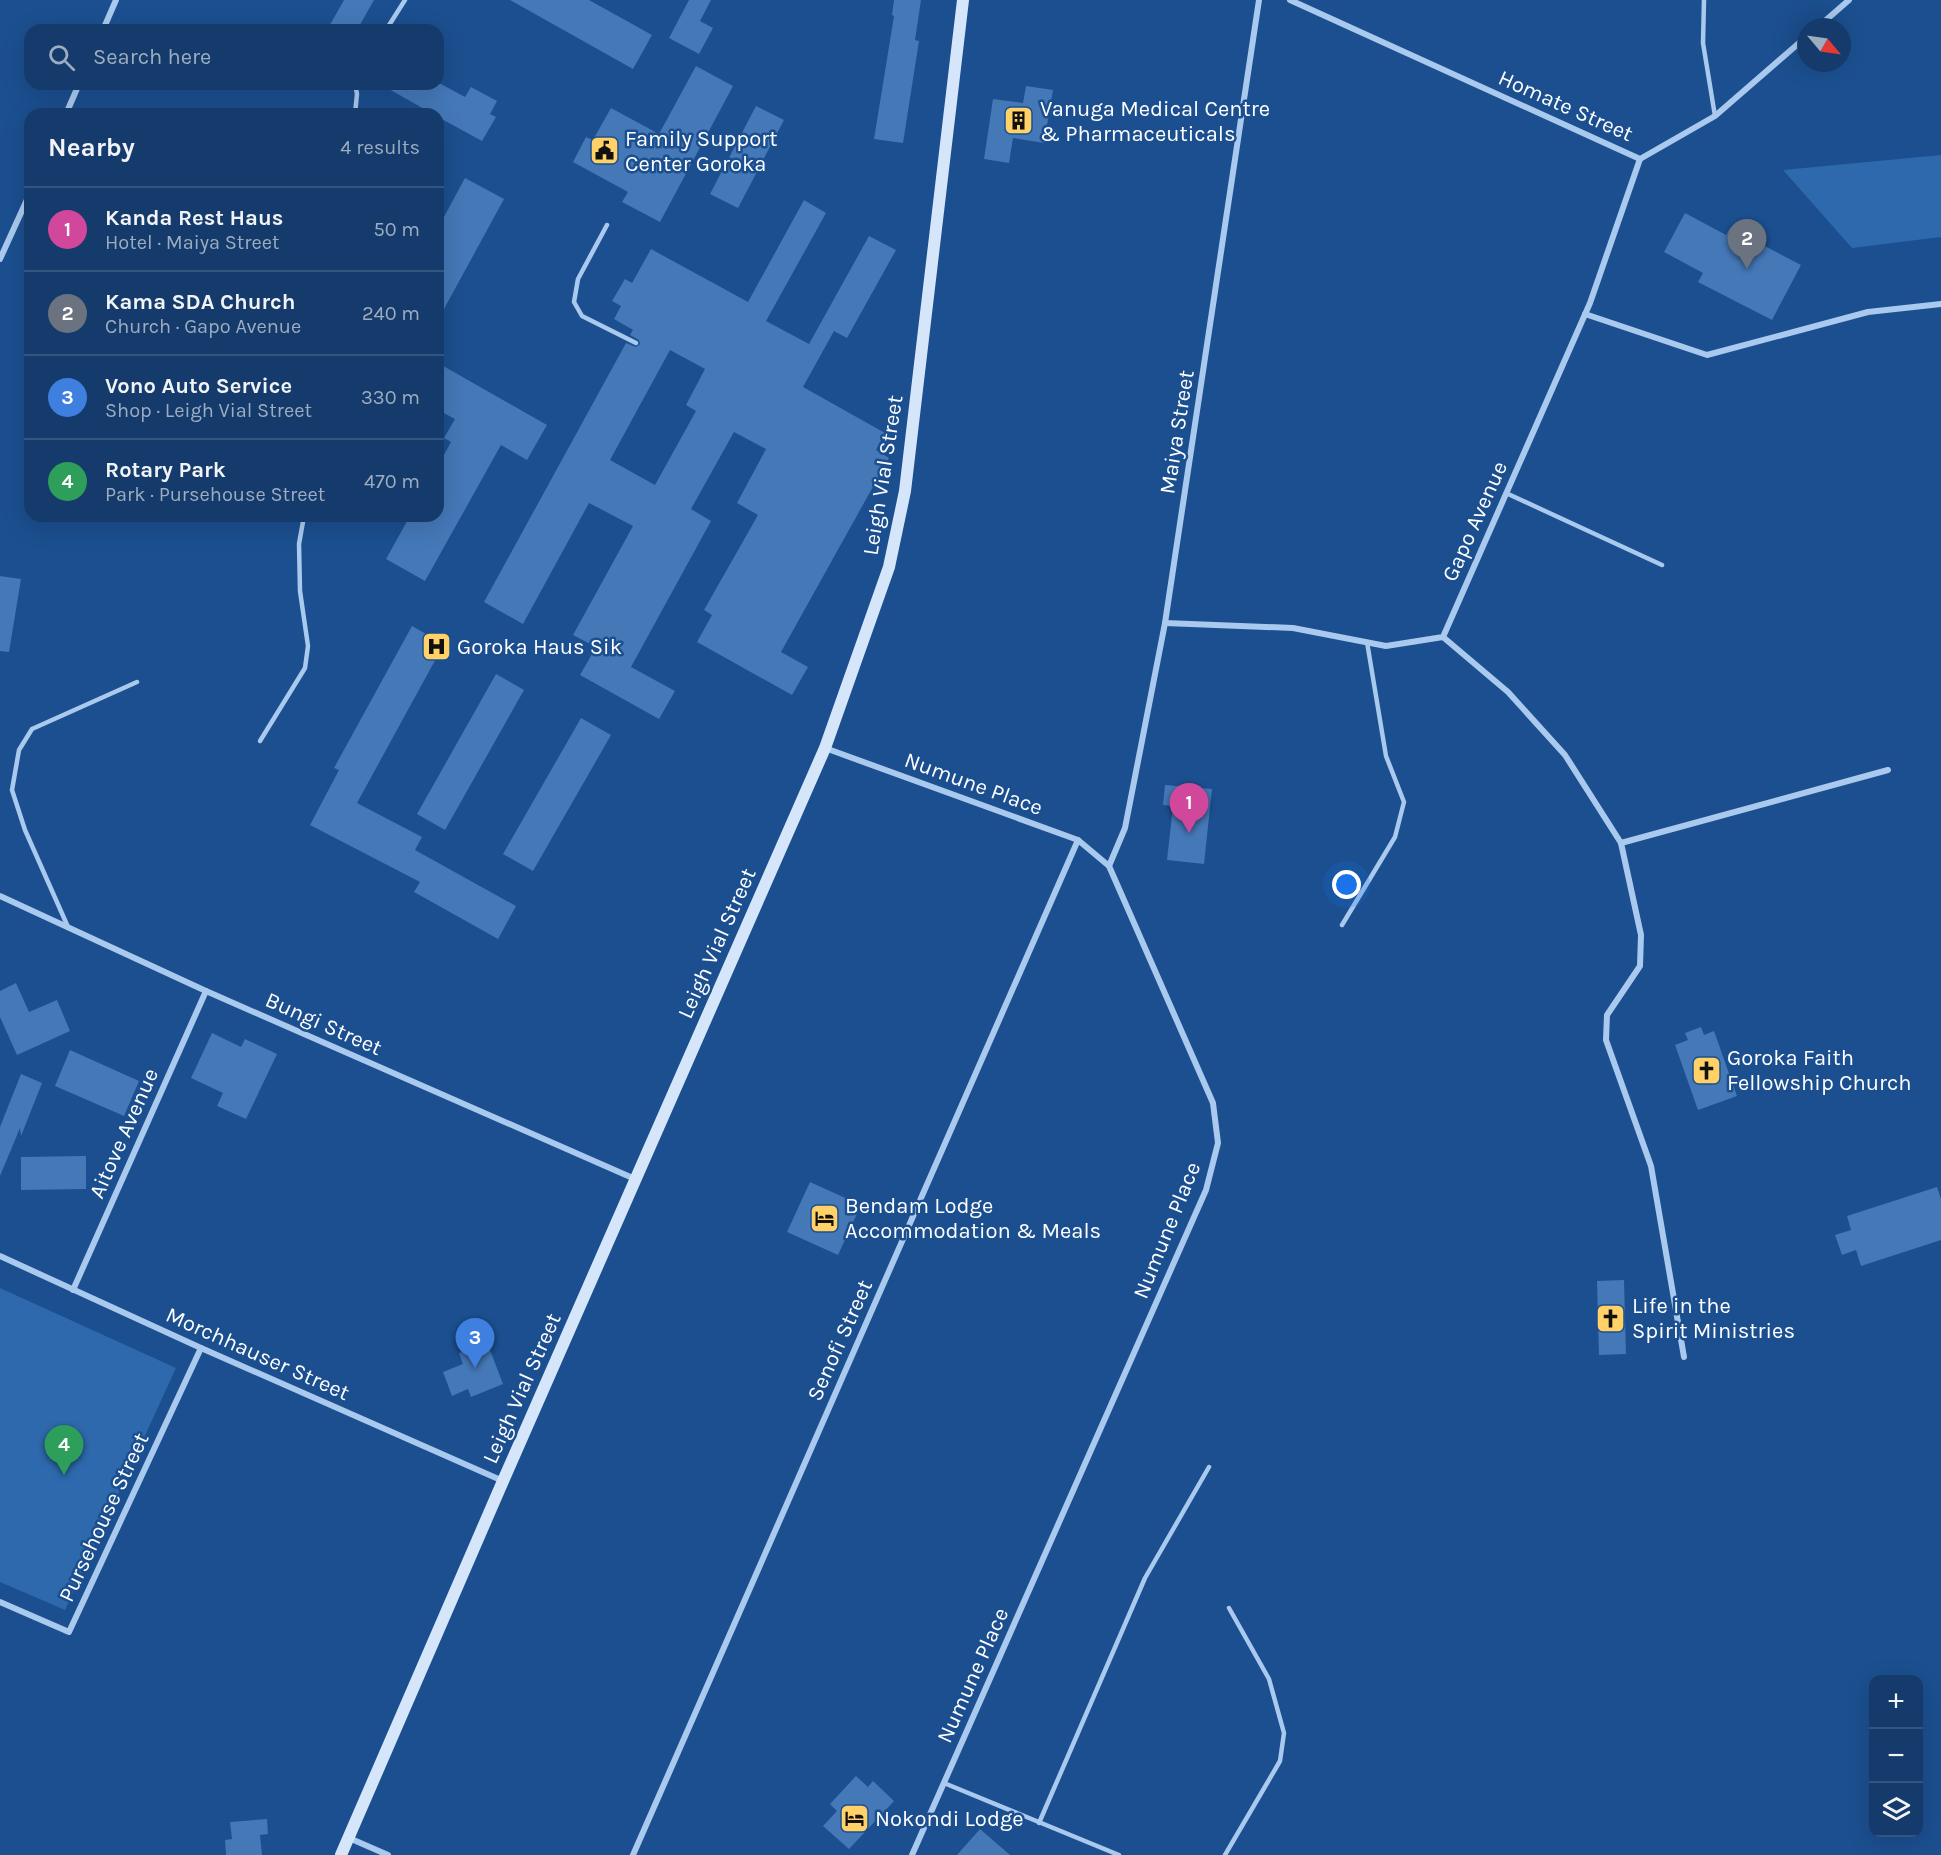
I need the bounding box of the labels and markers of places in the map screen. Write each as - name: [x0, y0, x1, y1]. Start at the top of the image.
- place label: Vanuga Medical Centre & Pharmaceuticals: [1040, 96, 1270, 147]
- building icon: Vanuga Medical Centre & Pharmaceuticals: [1003, 105, 1035, 137]
- place label: Family Support Center Goroka: [625, 126, 777, 177]
- public building icon: Family Support Center Goroka: [588, 135, 620, 167]
- pin: 2: [1728, 220, 1766, 269]
- hospital icon: Goroka Haus Sik: [420, 630, 452, 662]
- place label: Goroka Haus Sik: [457, 634, 622, 660]
- pin: 1: [1170, 784, 1208, 833]
- place label: Goroka Faith Fellowship Church: [1727, 1045, 1912, 1096]
- church icon: Goroka Faith Fellowship Church: [1690, 1054, 1722, 1086]
- place label: Bendam Lodge Accommodation & Meals: [845, 1193, 1101, 1244]
- hotel icon: Bendam Lodge Accommodation & Meals: [808, 1202, 840, 1234]
- place label: Life in the Spirit Ministries: [1632, 1293, 1795, 1344]
- church icon: Life in the Spirit Ministries: [1595, 1302, 1627, 1334]
- pin: 3: [456, 1318, 494, 1368]
- pin: 4: [44, 1426, 84, 1475]
- hotel icon: Nokondi Lodge: [838, 1802, 870, 1834]
- place label: Nokondi Lodge: [875, 1806, 1024, 1832]

